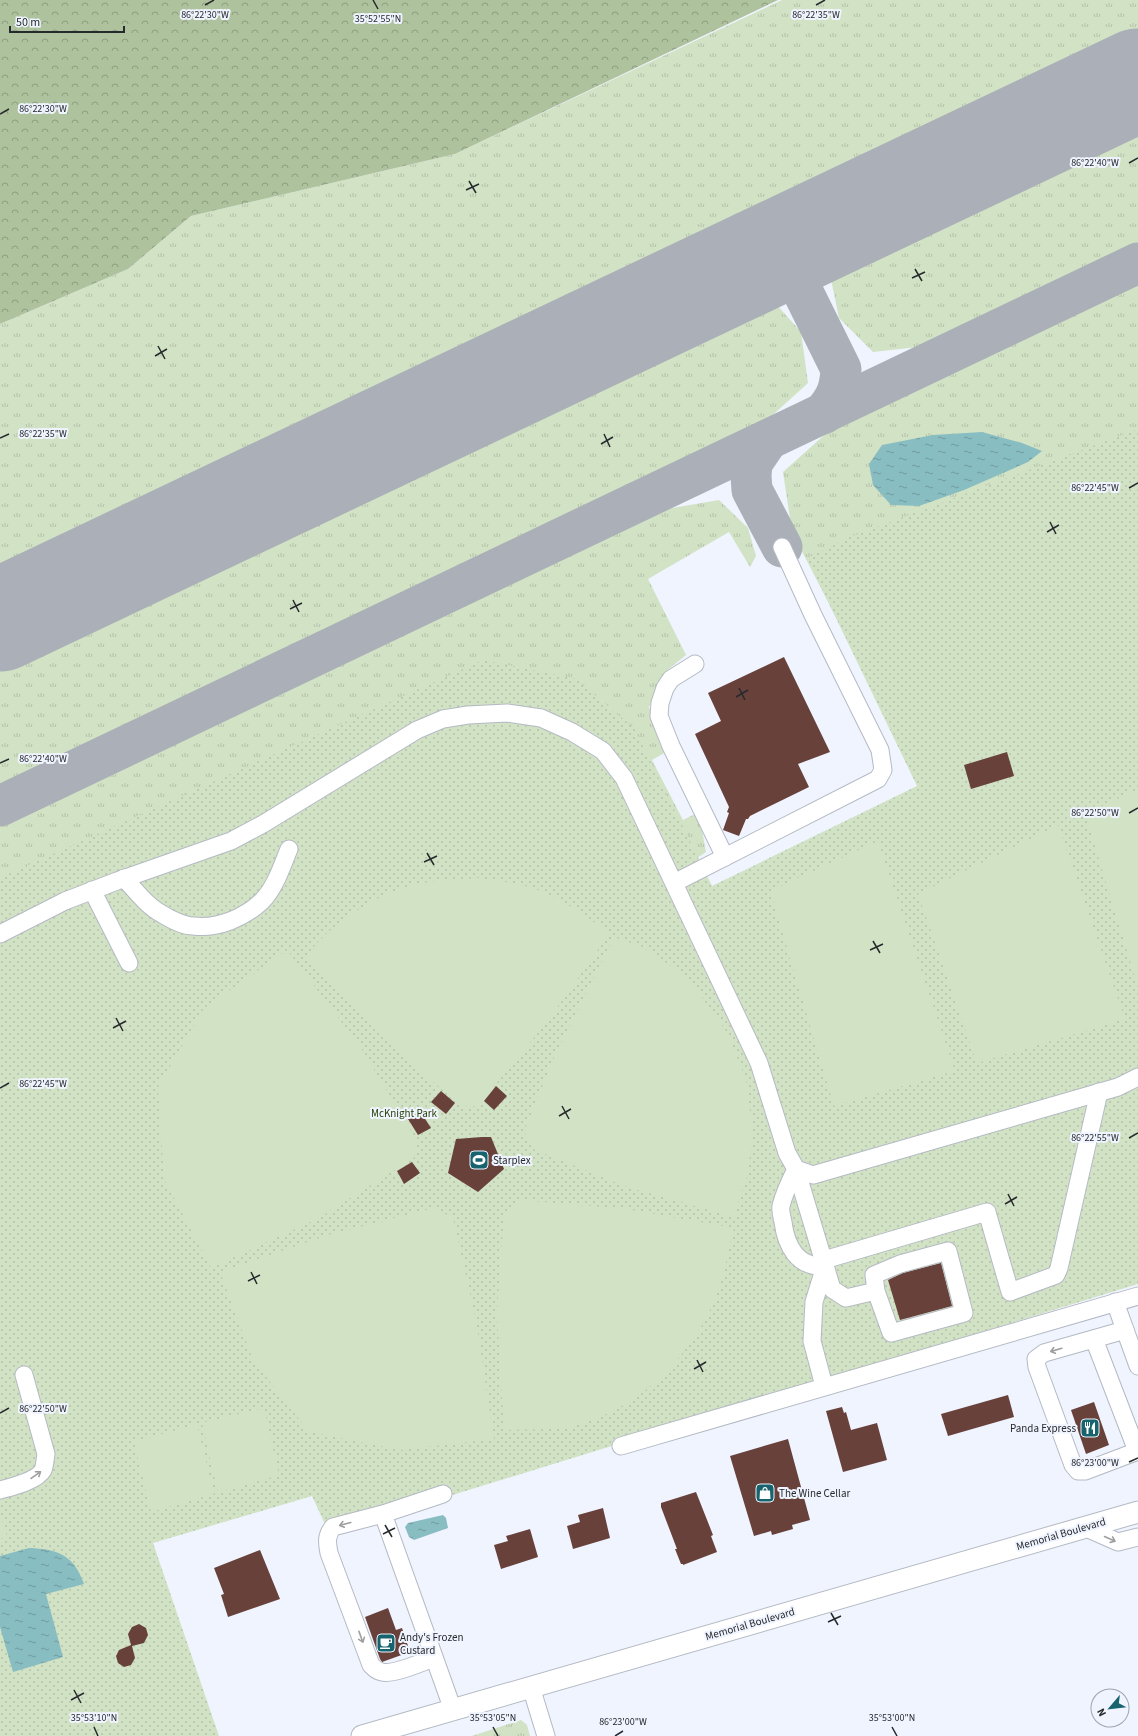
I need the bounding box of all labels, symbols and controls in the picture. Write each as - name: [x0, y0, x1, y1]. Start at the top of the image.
- scale bar: [10, 8, 124, 34]
- text: 86°22'30"W: [181, 8, 229, 22]
- text: 86°22'35"W: [792, 8, 840, 22]
- text: 35°52'55"N: [355, 12, 401, 26]
- text: 50 m: [16, 14, 40, 31]
- text: 86°22'30"W: [19, 102, 67, 116]
- text: 86°22'40"W: [1071, 156, 1119, 170]
- text: 86°22'35"W: [19, 427, 67, 441]
- text: 86°22'45"W: [1071, 481, 1119, 495]
- text: 86°22'40"W: [19, 752, 67, 766]
- text: 86°22'50"W: [1071, 806, 1119, 820]
- text: 86°22'45"W: [19, 1077, 67, 1091]
- park label: McKnight Park: [371, 1106, 438, 1121]
- text: 86°22'55"W: [1071, 1131, 1119, 1145]
- sports icon: Starplex: [468, 1149, 490, 1171]
- place label: Starplex: [493, 1153, 531, 1168]
- one-way arrow: [1050, 1347, 1063, 1354]
- text: 86°22'50"W: [19, 1402, 67, 1416]
- restaurant icon: Panda Express: [1079, 1417, 1101, 1439]
- place label: Panda Express: [1010, 1421, 1076, 1436]
- text: 86°23'00"W: [1071, 1456, 1119, 1470]
- one-way arrow: [30, 1471, 41, 1479]
- shop icon: The Wine Cellar: [754, 1482, 776, 1504]
- place label: The Wine Cellar: [779, 1486, 850, 1501]
- street label: Memorial Boulevard: [1014, 1514, 1108, 1554]
- one-way arrow: [339, 1521, 352, 1528]
- one-way arrow: [1104, 1536, 1116, 1543]
- street label: Memorial Boulevard: [703, 1604, 797, 1644]
- place label: Andy's Frozen Custard: [400, 1630, 463, 1658]
- one-way arrow: [357, 1631, 365, 1643]
- cafe icon: Andy's Frozen Custard: [375, 1632, 397, 1654]
- north arrow: [1090, 1688, 1130, 1728]
- text: N: [1093, 1706, 1110, 1719]
- text: 35°53'10"N: [71, 1711, 117, 1725]
- text: 35°53'05"N: [470, 1711, 516, 1725]
- text: 35°53'00"N: [869, 1711, 915, 1725]
- text: 86°23'00"W: [599, 1715, 647, 1729]

